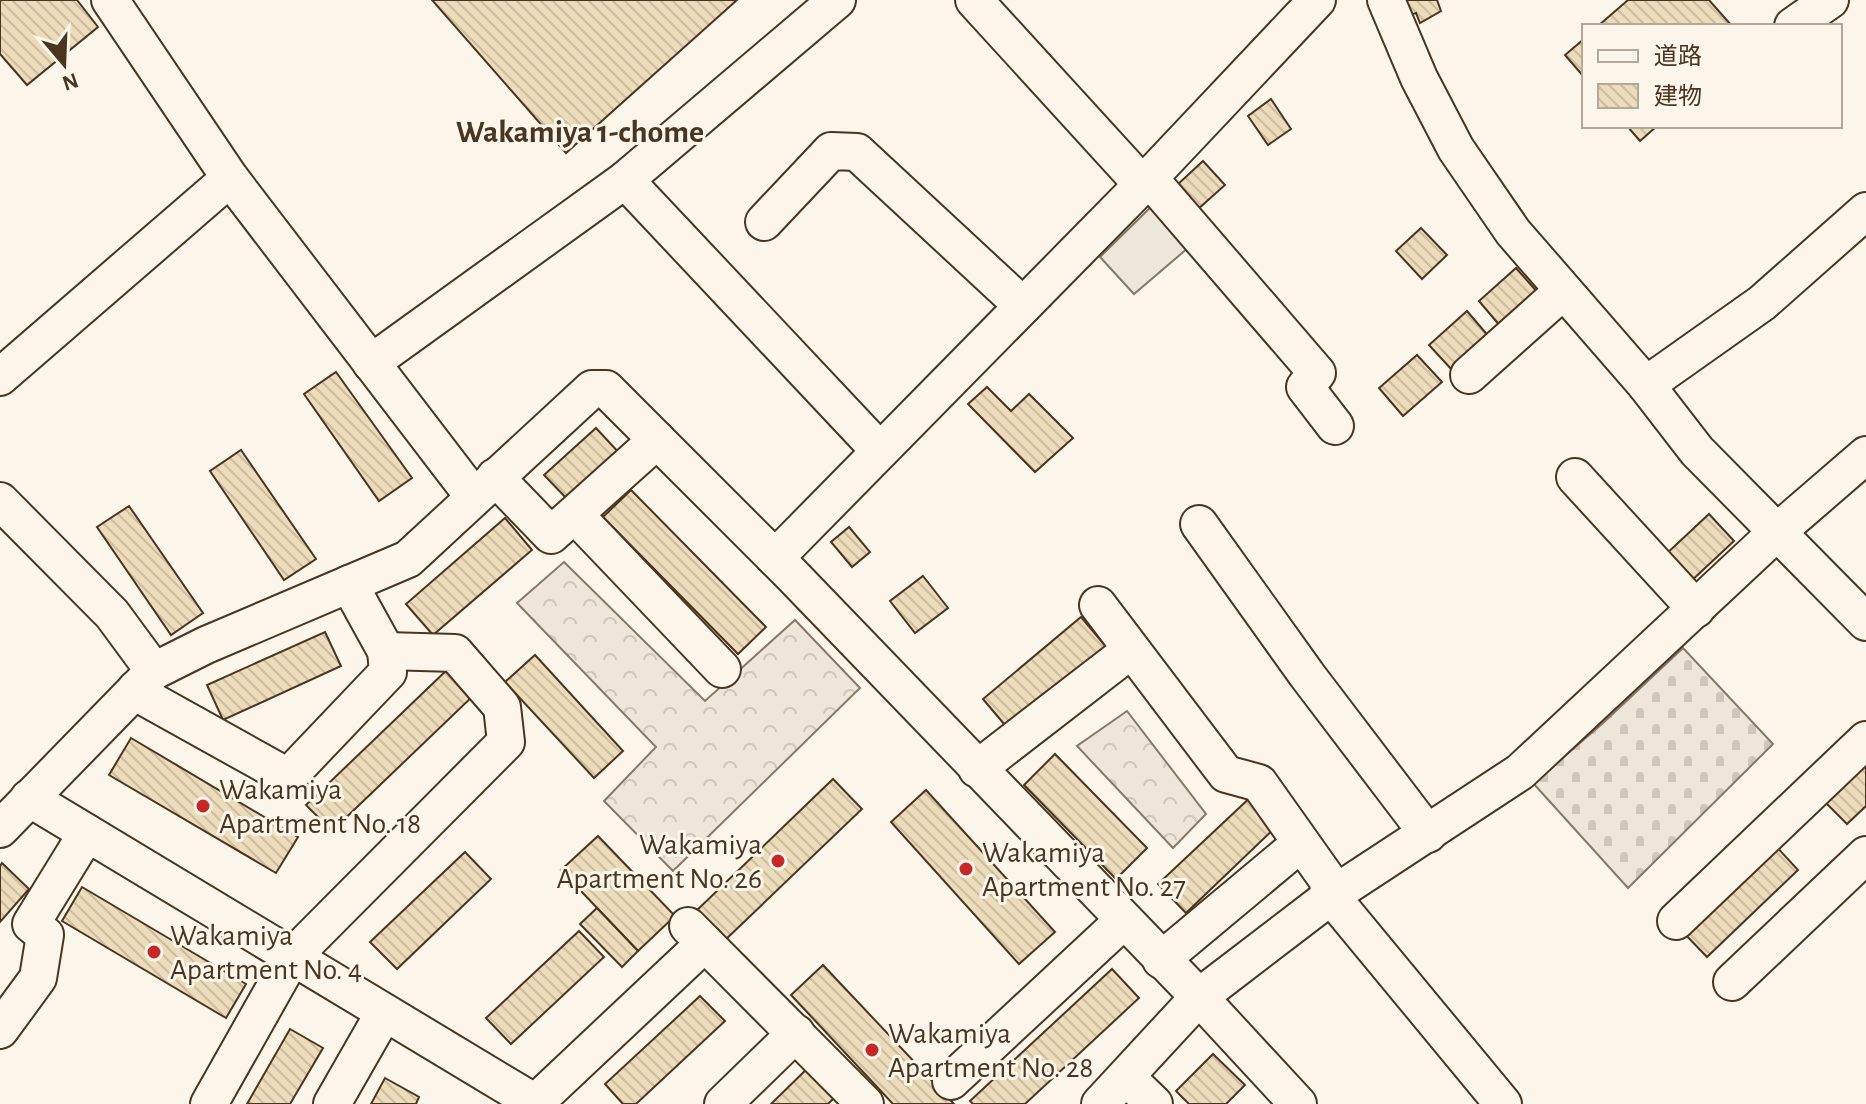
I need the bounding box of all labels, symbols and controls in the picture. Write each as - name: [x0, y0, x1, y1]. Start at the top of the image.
- north arrow: [24, 24, 104, 104]
- legend: [1582, 24, 1842, 128]
- text: 道路: [1654, 43, 1702, 69]
- text: N: [59, 69, 81, 95]
- text: 建物: [1654, 84, 1702, 109]
- district label: Wakamiya 1-chome: [456, 116, 704, 148]
- place label: Wakamiya Apartment No. 18: [219, 775, 421, 839]
- marker: Wakamiya Apartment No. 18: [194, 797, 212, 815]
- place label: Wakamiya Apartment No. 26: [557, 830, 762, 894]
- place label: Wakamiya Apartment No. 27: [982, 838, 1186, 902]
- marker: Wakamiya Apartment No. 26: [769, 852, 787, 870]
- marker: Wakamiya Apartment No. 27: [957, 860, 975, 878]
- place label: Wakamiya Apartment No. 4: [170, 921, 362, 985]
- marker: Wakamiya Apartment No. 4: [145, 943, 163, 961]
- place label: Wakamiya Apartment No. 28: [888, 1019, 1094, 1083]
- marker: Wakamiya Apartment No. 28: [863, 1041, 881, 1059]

